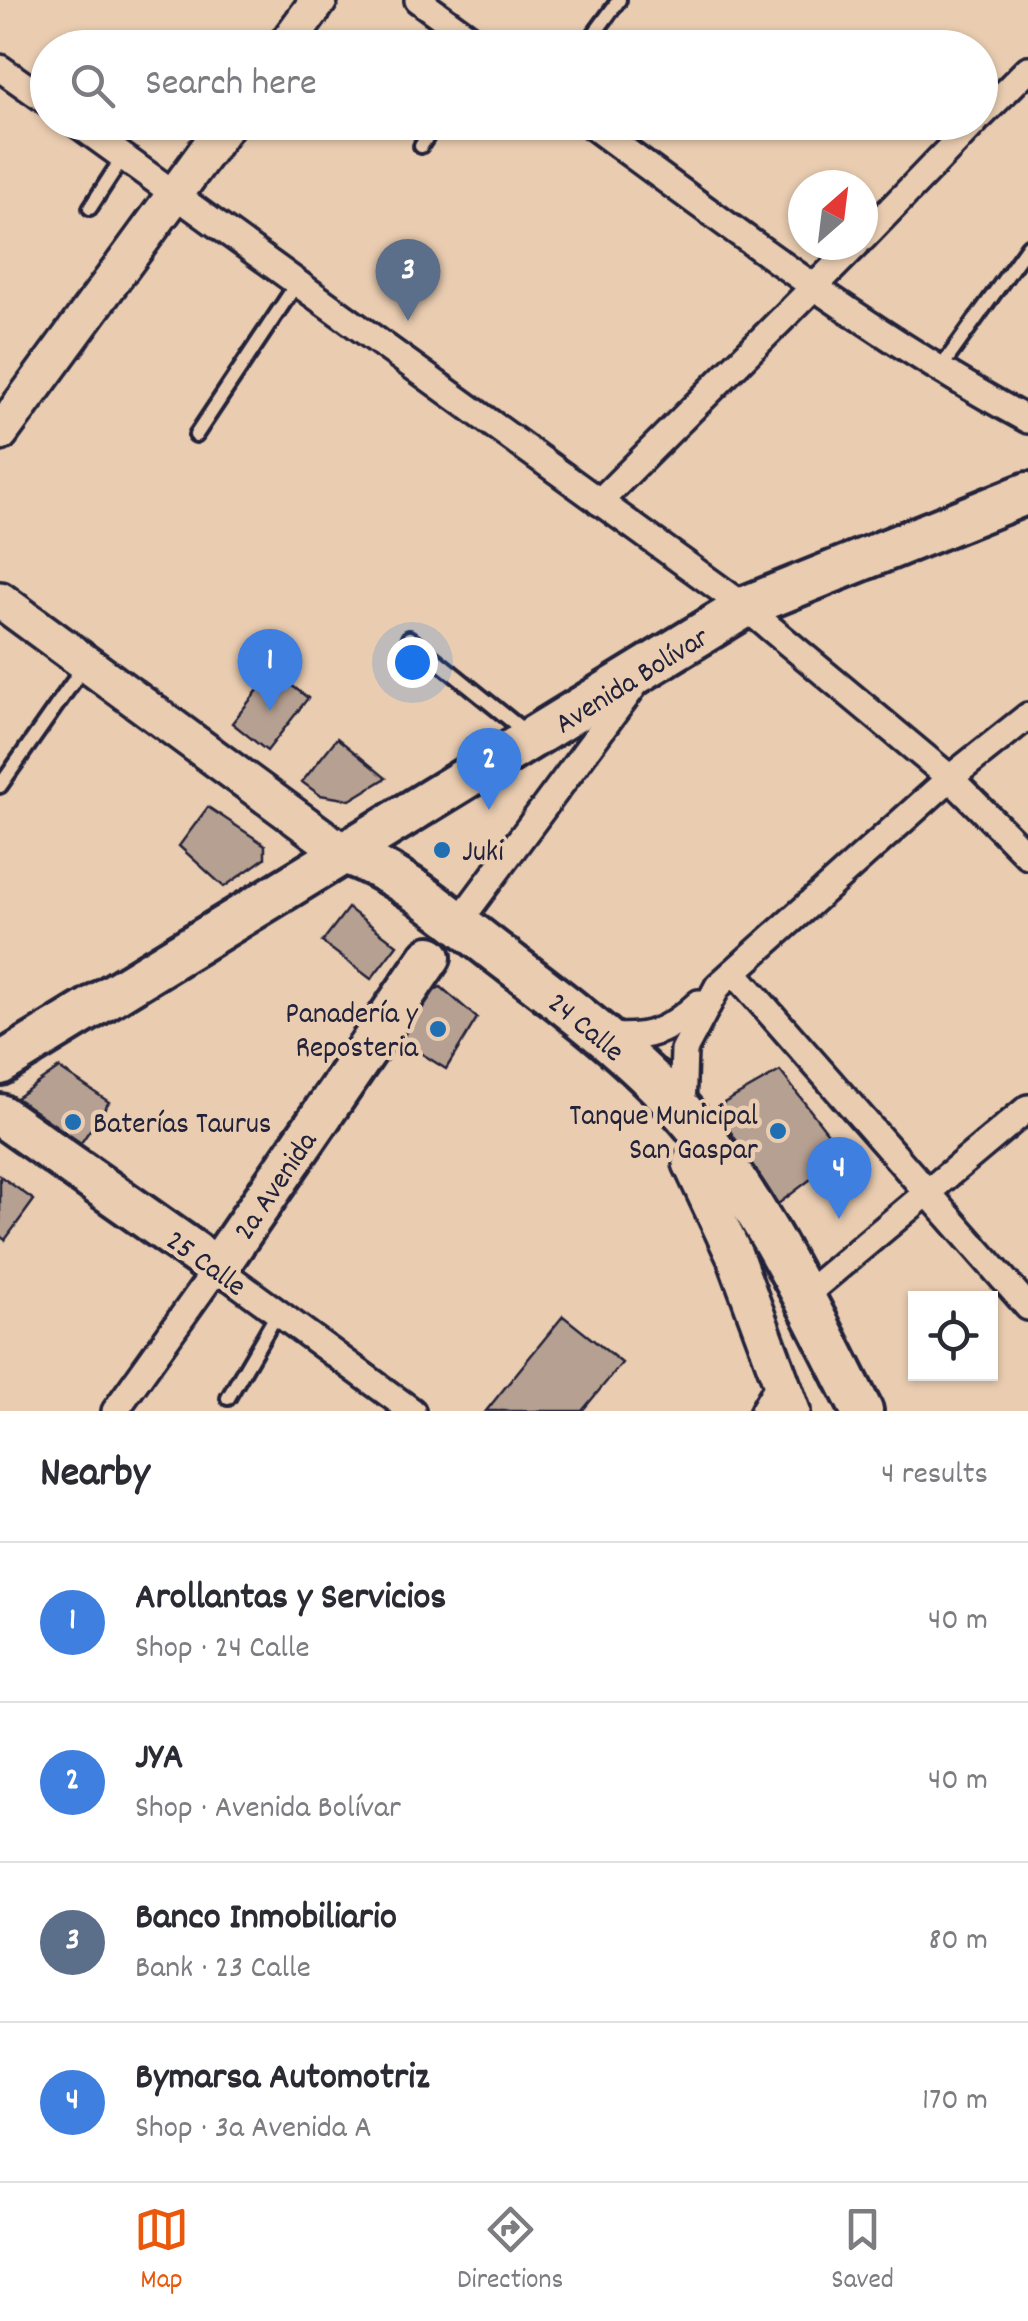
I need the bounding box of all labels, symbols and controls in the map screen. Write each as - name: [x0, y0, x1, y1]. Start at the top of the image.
- search box: [30, 30, 998, 140]
- icon: search: [65, 58, 120, 113]
- text: Search here: [145, 58, 317, 113]
- north arrow: [788, 170, 878, 260]
- pin: 3: [376, 238, 440, 321]
- street label: Avenida Bolívar: [548, 618, 719, 747]
- pin: 1: [238, 628, 302, 711]
- your location: [387, 637, 438, 688]
- pin: 2: [456, 728, 522, 810]
- place label: Juki: [462, 833, 504, 876]
- marker: Juki: [431, 839, 453, 861]
- street label: 24 Calle: [536, 984, 632, 1074]
- place label: Panadería y Reposteria: [285, 995, 419, 1072]
- marker: Panadería y Reposteria: [427, 1018, 449, 1040]
- place label: Tanque Municipal San Gaspar: [569, 1097, 758, 1174]
- place label: Baterías Taurus: [93, 1105, 271, 1148]
- marker: Baterías Taurus: [62, 1111, 84, 1133]
- marker: Tanque Municipal San Gaspar: [767, 1120, 789, 1142]
- street label: 2a Avenida: [225, 1123, 331, 1251]
- pin: 4: [806, 1136, 872, 1219]
- street label: 25 Calle: [155, 1222, 253, 1310]
- map controls: [908, 1291, 998, 1381]
- button: locate: [908, 1291, 998, 1381]
- text: Nearby: [40, 1446, 150, 1506]
- text: 4 results: [881, 1453, 988, 1499]
- text: Arollantas y Servicios: [135, 1572, 446, 1627]
- text: 1: [69, 1599, 76, 1645]
- text: 40 m: [928, 1599, 988, 1645]
- text: Shop · 24 Calle: [135, 1627, 309, 1673]
- text: JYA: [135, 1732, 184, 1787]
- text: 2: [66, 1759, 79, 1805]
- text: 40 m: [928, 1759, 988, 1805]
- text: Shop · Avenida Bolívar: [135, 1787, 401, 1833]
- text: Banco Inmobiliario: [135, 1892, 397, 1947]
- text: 3: [65, 1919, 80, 1965]
- text: 80 m: [928, 1919, 988, 1965]
- text: Bank · 23 Calle: [135, 1947, 311, 1993]
- text: Bymarsa Automotriz: [135, 2052, 430, 2107]
- text: 4: [66, 2079, 79, 2125]
- text: 170 m: [922, 2079, 988, 2125]
- text: Shop · 3a Avenida A: [135, 2107, 372, 2153]
- tab: Map: [134, 2202, 189, 2302]
- tab: Directions: [457, 2202, 563, 2302]
- tab: Saved: [831, 2202, 894, 2302]

